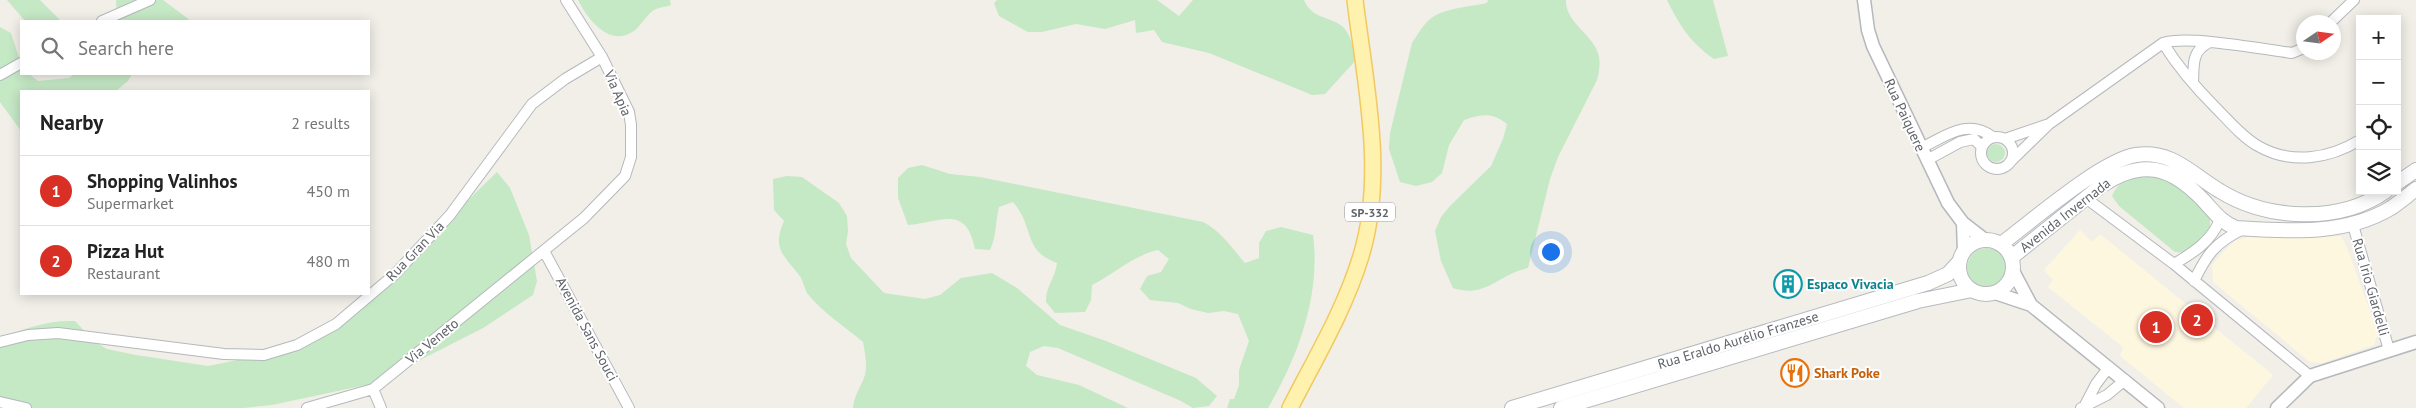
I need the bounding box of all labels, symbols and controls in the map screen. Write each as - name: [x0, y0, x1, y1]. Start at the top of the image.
- north arrow: [2296, 15, 2341, 60]
- map controls: [2356, 15, 2401, 195]
- button: +: [2356, 15, 2401, 60]
- search box: [20, 20, 370, 75]
- icon: search: [38, 34, 66, 62]
- text: Search here: [78, 36, 174, 60]
- button: −: [2356, 60, 2401, 105]
- street label: Via Apia: [600, 66, 636, 119]
- street label: Rua Paiquere: [1880, 76, 1930, 154]
- button: locate: [2356, 105, 2401, 150]
- text: Nearby: [40, 109, 103, 136]
- text: 2 results: [291, 113, 350, 133]
- button: layers: [2356, 150, 2401, 195]
- text: Shopping Valinhos: [87, 169, 237, 193]
- street label: Avenida Invernada: [2016, 174, 2114, 256]
- text: 1: [51, 181, 61, 201]
- text: 450 m: [307, 181, 350, 201]
- text: Supermarket: [87, 193, 174, 213]
- road number: SP-332: [1345, 202, 1395, 222]
- street label: Rua Gran Via: [382, 217, 448, 285]
- street label: Rua Irio Giardelli: [2348, 236, 2394, 338]
- text: Pizza Hut: [87, 239, 164, 263]
- your location: [1538, 239, 1564, 265]
- text: 2: [51, 251, 61, 271]
- text: 480 m: [307, 251, 350, 271]
- text: Restaurant: [87, 263, 160, 283]
- building icon: Espaco Vivacia: [1773, 269, 1803, 299]
- street label: Avenida Sans Souci: [552, 274, 622, 384]
- place label: Espaco Vivacia: [1807, 275, 1894, 293]
- pin: 2: [2181, 301, 2213, 339]
- street label: Rua Eraldo Aurélio Franzese: [1655, 307, 1821, 373]
- pin: 1: [2140, 308, 2172, 346]
- street label: Via Veneto: [401, 314, 462, 368]
- restaurant icon: Shark Poke: [1780, 358, 1810, 388]
- place label: Shark Poke: [1814, 364, 1880, 382]

